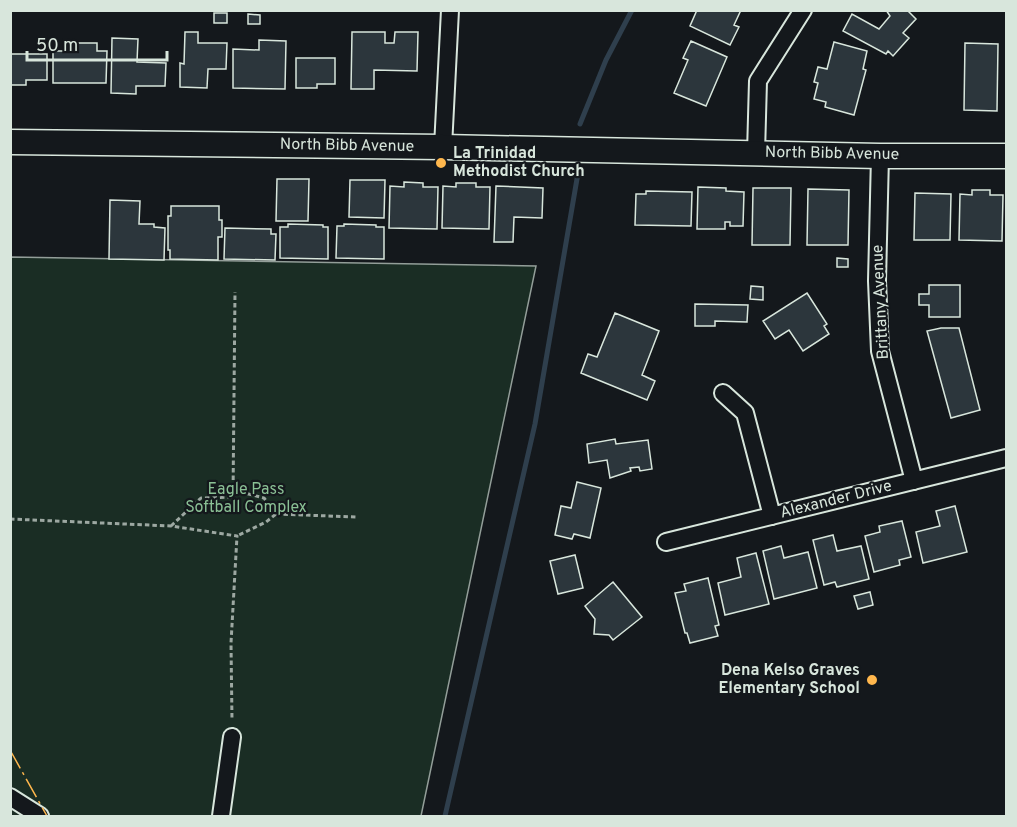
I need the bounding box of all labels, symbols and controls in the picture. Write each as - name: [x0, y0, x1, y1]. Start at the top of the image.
- scale bar: [27, 24, 166, 62]
- text: 50 m: [36, 35, 78, 58]
- street label: North Bibb Avenue: [280, 135, 414, 157]
- street label: North Bibb Avenue: [765, 143, 899, 165]
- place label: La Trinidad Methodist Church: [453, 144, 585, 182]
- marker: La Trinidad Methodist Church: [434, 156, 448, 170]
- street label: Brittany Avenue: [868, 244, 894, 360]
- street label: Alexander Drive: [778, 476, 894, 524]
- park label: Eagle Pass Softball Complex: [185, 480, 307, 518]
- place label: Dena Kelso Graves Elementary School: [718, 661, 860, 699]
- marker: Dena Kelso Graves Elementary School: [865, 673, 879, 687]

